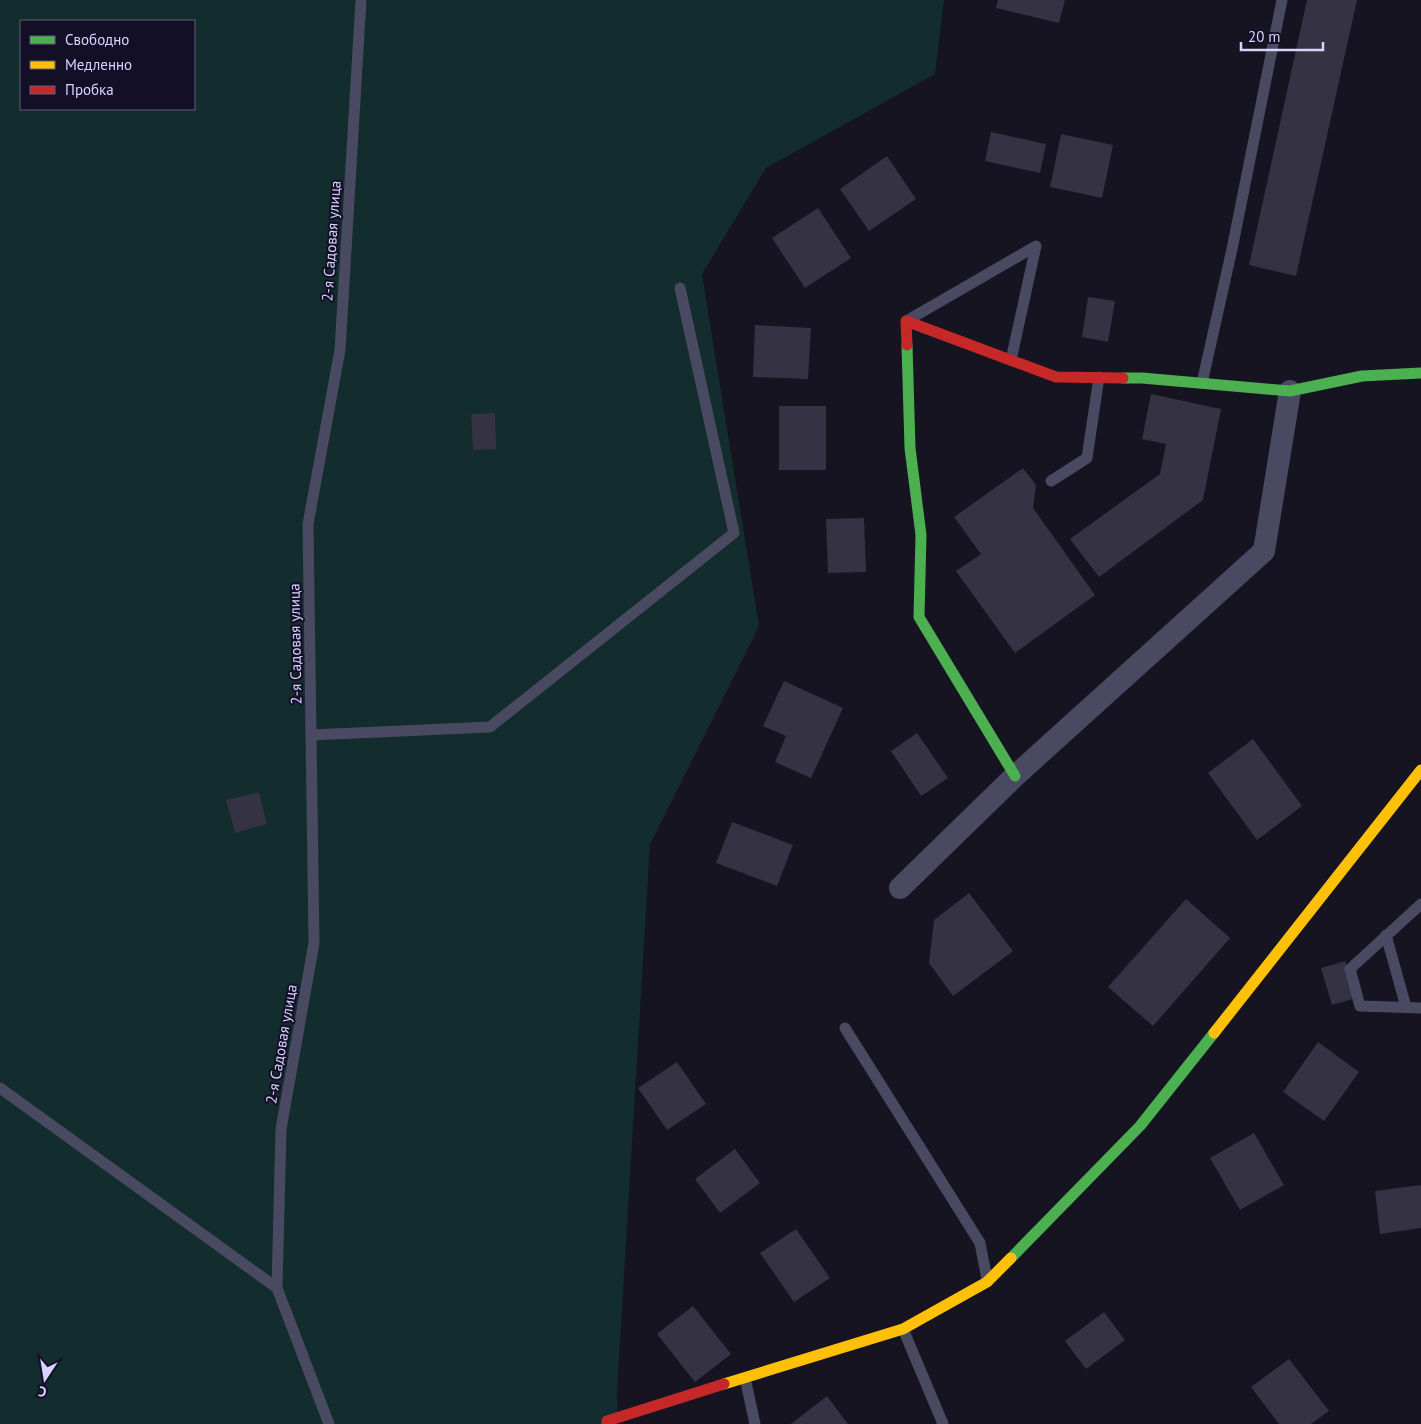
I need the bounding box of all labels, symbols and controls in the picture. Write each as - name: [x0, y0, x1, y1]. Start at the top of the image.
- legend: [20, 20, 195, 110]
- scale bar: [1241, 20, 1324, 52]
- text: 20 m: [1248, 27, 1281, 46]
- text: Свободно: [65, 30, 129, 49]
- text: Медленно: [65, 55, 132, 74]
- text: Пробка: [65, 80, 114, 99]
- street label: 2-я Садовая улица: [317, 180, 345, 302]
- street label: 2-я Садовая улица: [284, 583, 306, 705]
- street label: 2-я Садовая улица: [261, 983, 301, 1105]
- north arrow: [20, 1354, 70, 1404]
- text: С: [36, 1382, 48, 1401]

